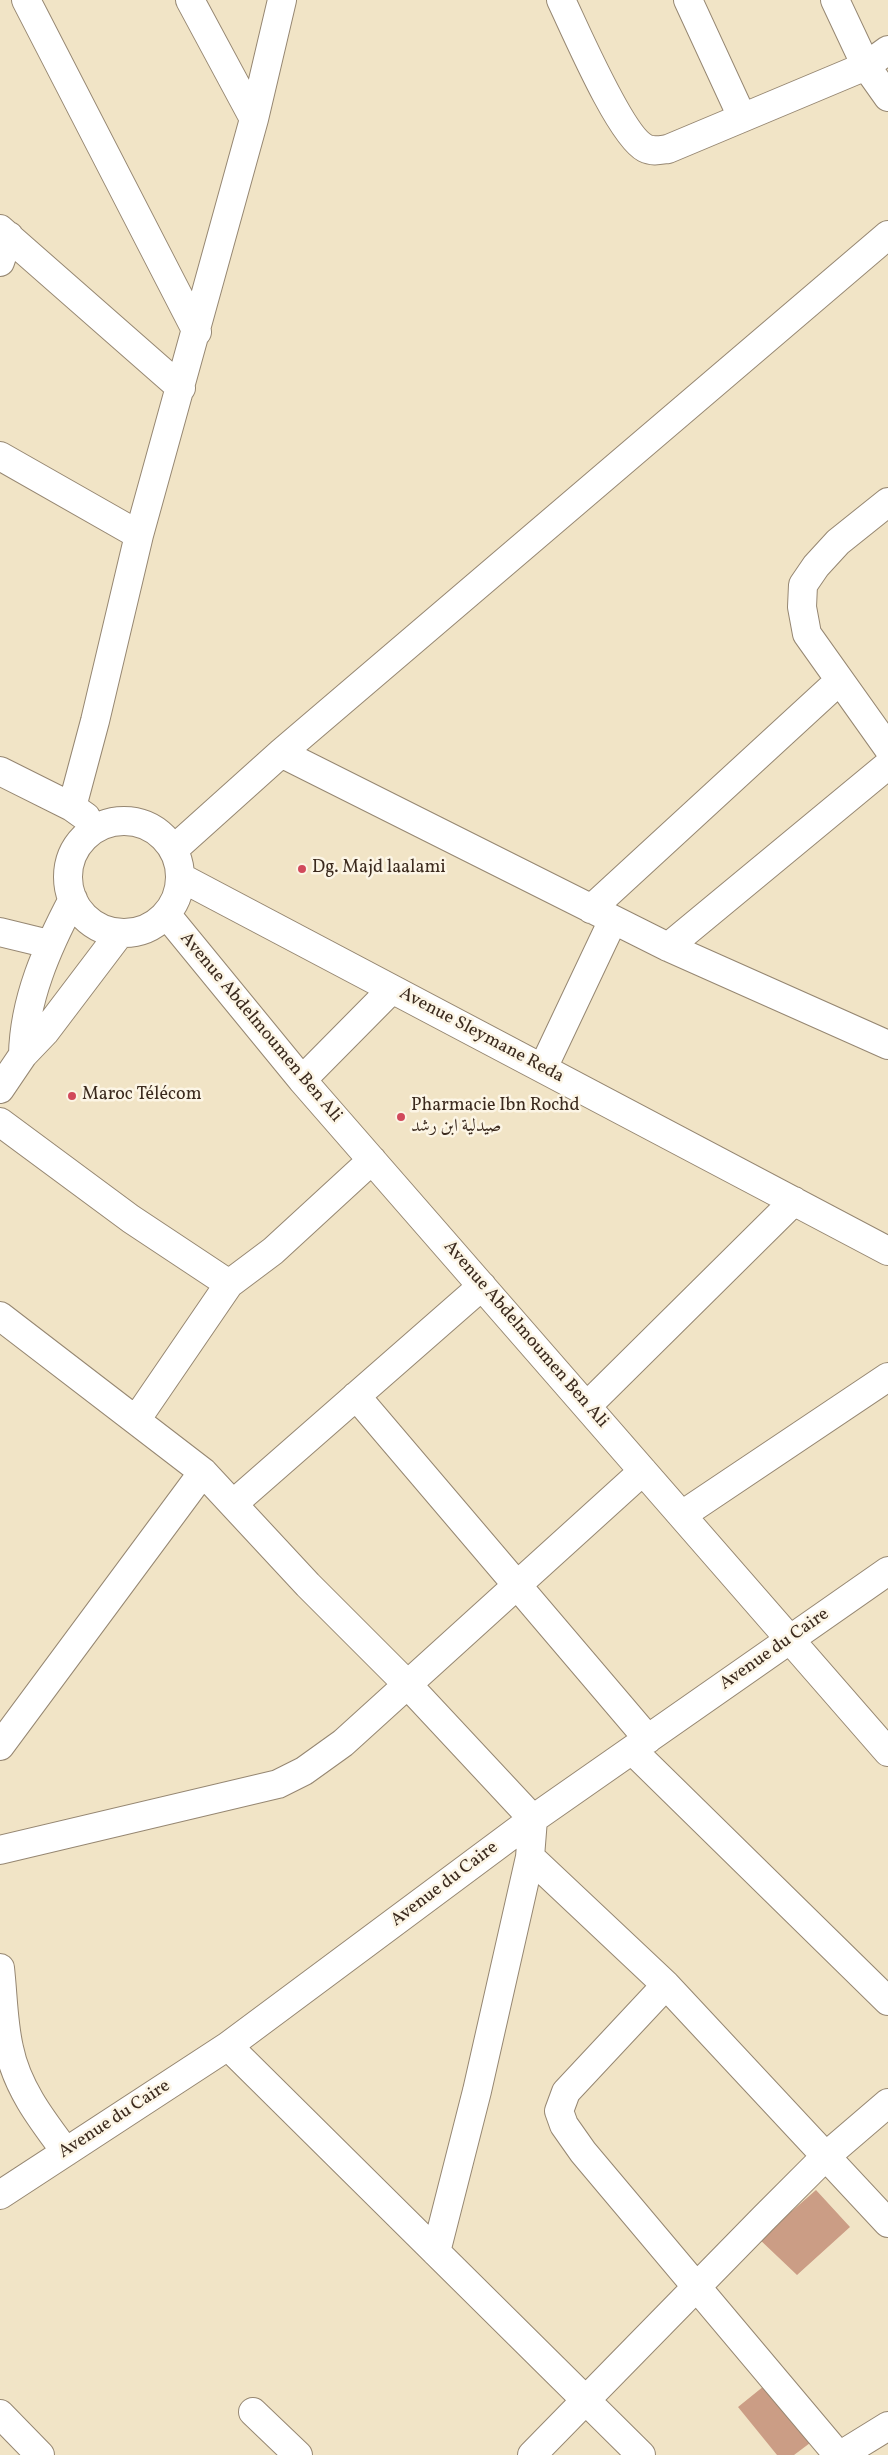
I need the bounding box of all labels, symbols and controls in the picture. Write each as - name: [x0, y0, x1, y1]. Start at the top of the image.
- place label: Dg. Majd laalami: [312, 858, 446, 880]
- marker: Dg. Majd laalami: [296, 863, 308, 875]
- street label: Avenue Abdelmoumen Ben Ali: [174, 929, 346, 1127]
- street label: Avenue Sleymane Reda: [395, 983, 567, 1089]
- place label: Maroc Télécom: [82, 1085, 202, 1107]
- marker: Maroc Télécom: [66, 1090, 78, 1102]
- place label: Pharmacie Ibn Rochd صيدلية ابن رشد: [411, 1096, 580, 1138]
- marker: Pharmacie Ibn Rochd صيدلية ابن رشد: [395, 1111, 407, 1123]
- street label: Avenue Abdelmoumen Ben Ali: [438, 1237, 612, 1433]
- street label: Avenue du Caire: [716, 1604, 834, 1696]
- street label: Avenue du Caire: [387, 1838, 503, 1932]
- street label: Avenue du Caire: [55, 2076, 175, 2164]

